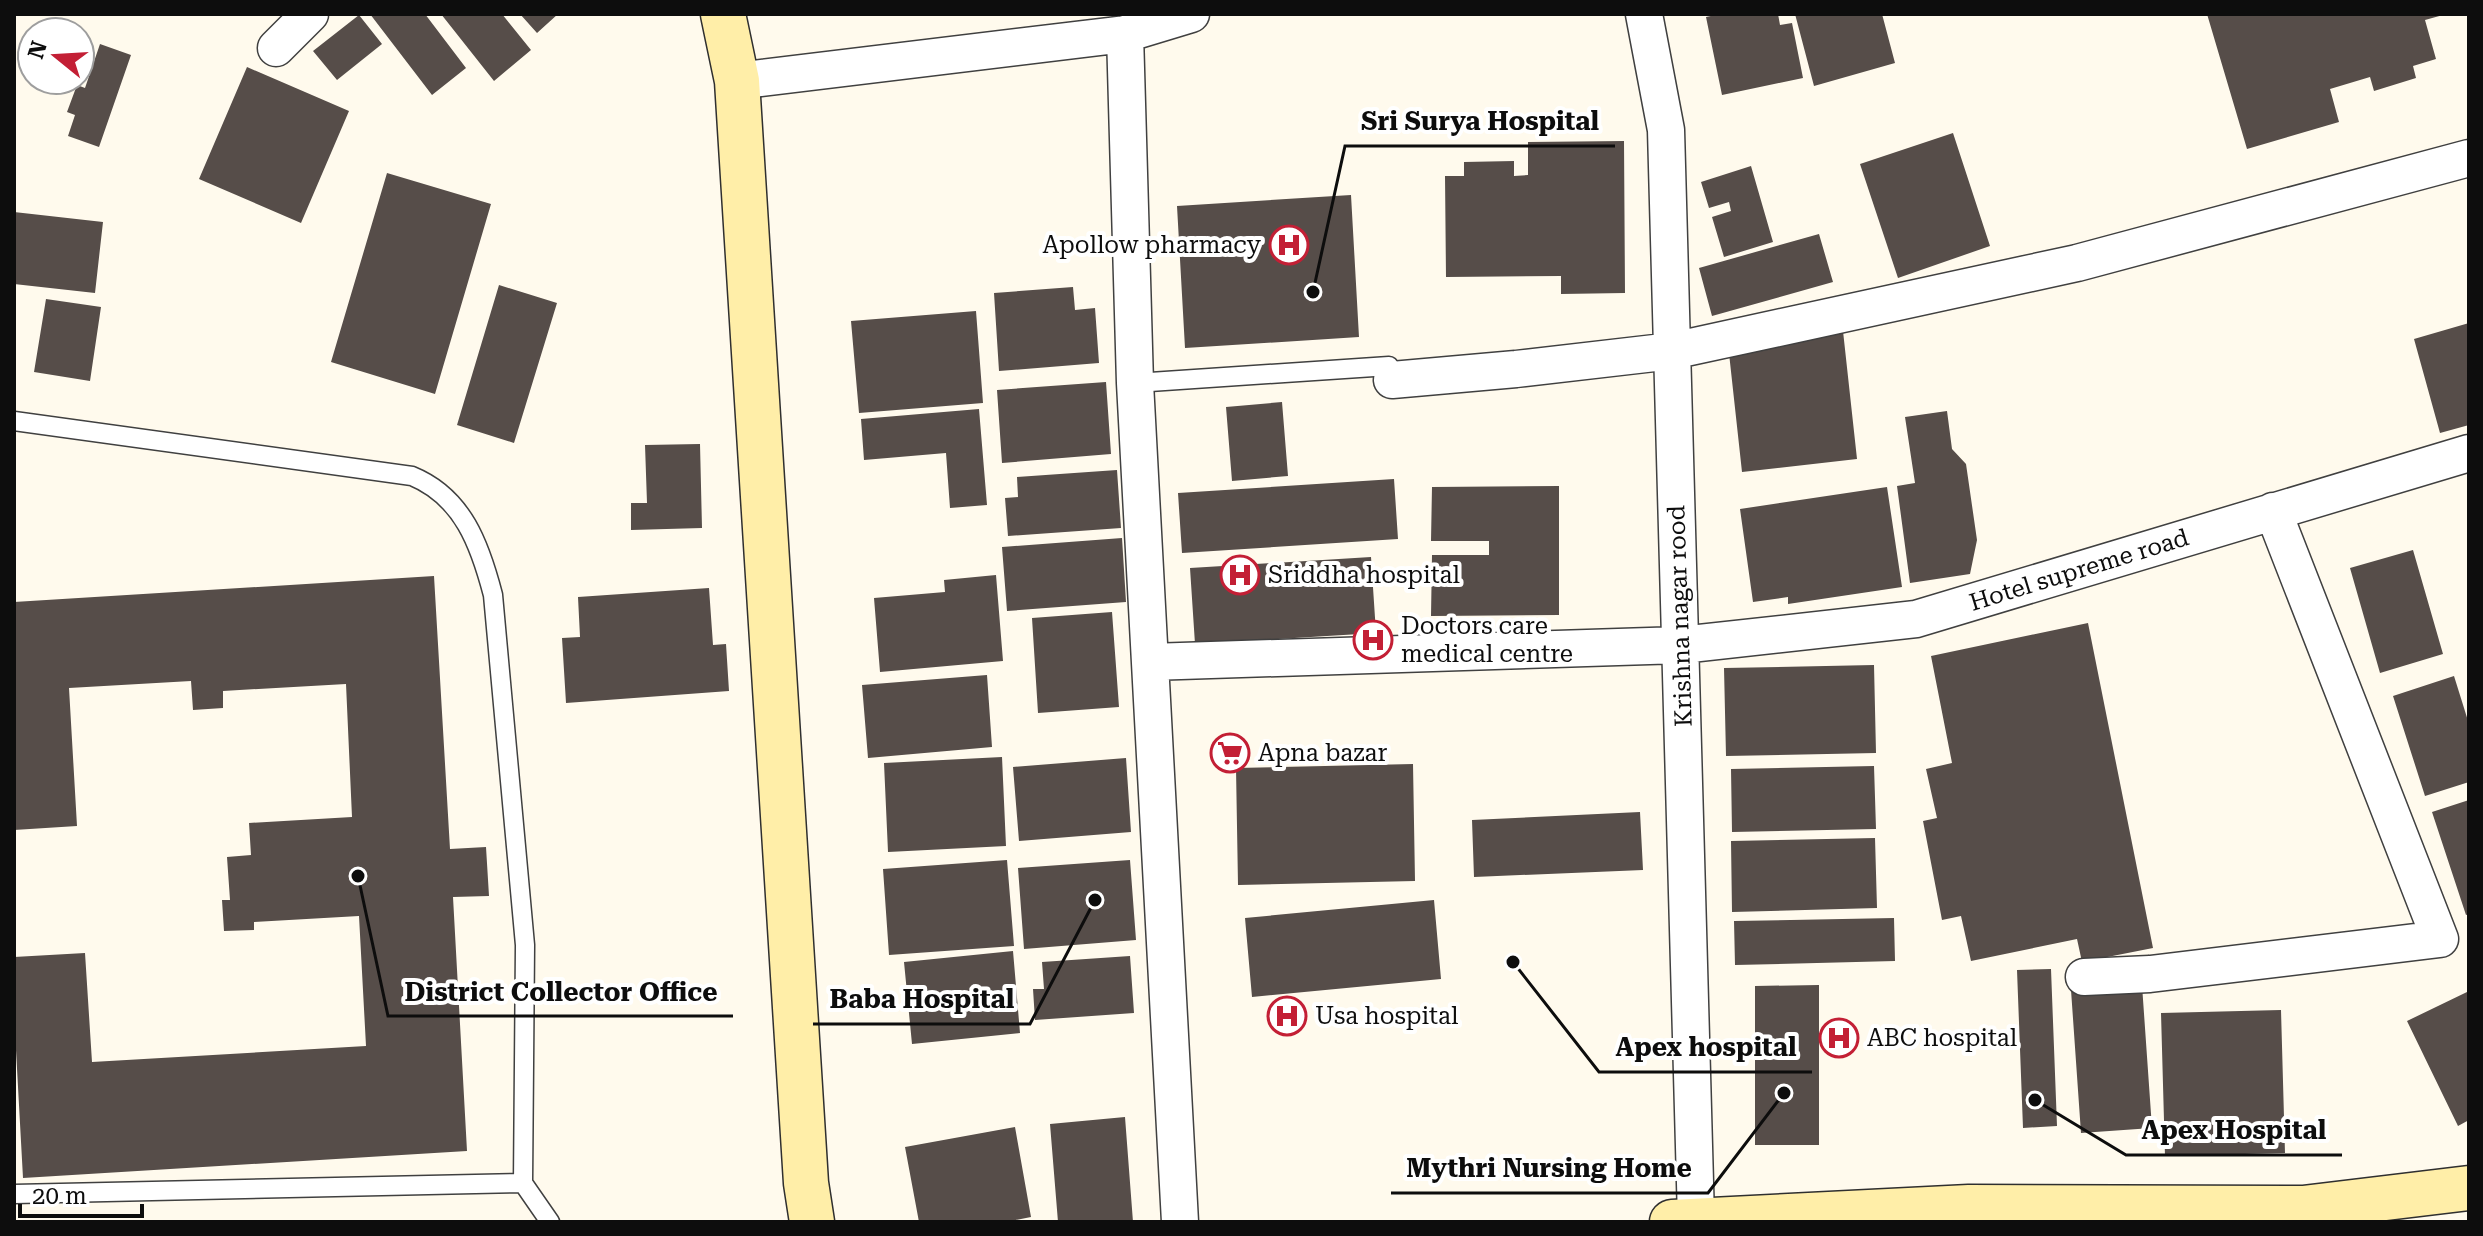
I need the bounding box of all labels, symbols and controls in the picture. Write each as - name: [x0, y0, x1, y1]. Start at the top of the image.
- north arrow: [16, 16, 96, 96]
- text: N: [23, 38, 52, 62]
- callout: Sri Surya Hospital: [1345, 96, 1615, 146]
- text: Sri Surya Hospital: [1361, 106, 1600, 136]
- hospital icon: Apollow pharmacy: [1268, 224, 1310, 266]
- place label: Apollow pharmacy: [1042, 231, 1262, 259]
- street label: Krishna nagar rood: [1662, 505, 1698, 727]
- street label: Hotel supreme road: [1966, 523, 2192, 617]
- hospital icon: Sriddha hospital: [1219, 554, 1261, 596]
- place label: Sriddha hospital: [1268, 561, 1460, 589]
- place label: Doctors care medical centre: [1401, 612, 1573, 668]
- hospital icon: Doctors care medical centre: [1352, 619, 1394, 661]
- supermarket icon: Apna bazar: [1209, 732, 1251, 774]
- place label: Apna bazar: [1258, 739, 1387, 767]
- callout: District Collector Office: [388, 966, 733, 1016]
- callout: Baba Hospital: [813, 974, 1030, 1024]
- text: District Collector Office: [405, 977, 717, 1007]
- text: Baba Hospital: [830, 984, 1015, 1014]
- hospital icon: Usa hospital: [1266, 995, 1308, 1037]
- place label: Usa hospital: [1315, 1002, 1458, 1030]
- hospital icon: ABC hospital: [1818, 1017, 1860, 1059]
- callout: Apex hospital: [1599, 1022, 1812, 1072]
- place label: ABC hospital: [1867, 1024, 2017, 1052]
- text: Apex hospital: [1616, 1032, 1797, 1062]
- callout: Apex Hospital: [2126, 1105, 2342, 1155]
- text: Apex Hospital: [2142, 1115, 2327, 1145]
- callout: Mythri Nursing Home: [1391, 1143, 1708, 1193]
- text: Mythri Nursing Home: [1406, 1153, 1692, 1183]
- scale bar: [20, 1168, 142, 1218]
- text: 20 m: [32, 1182, 87, 1210]

